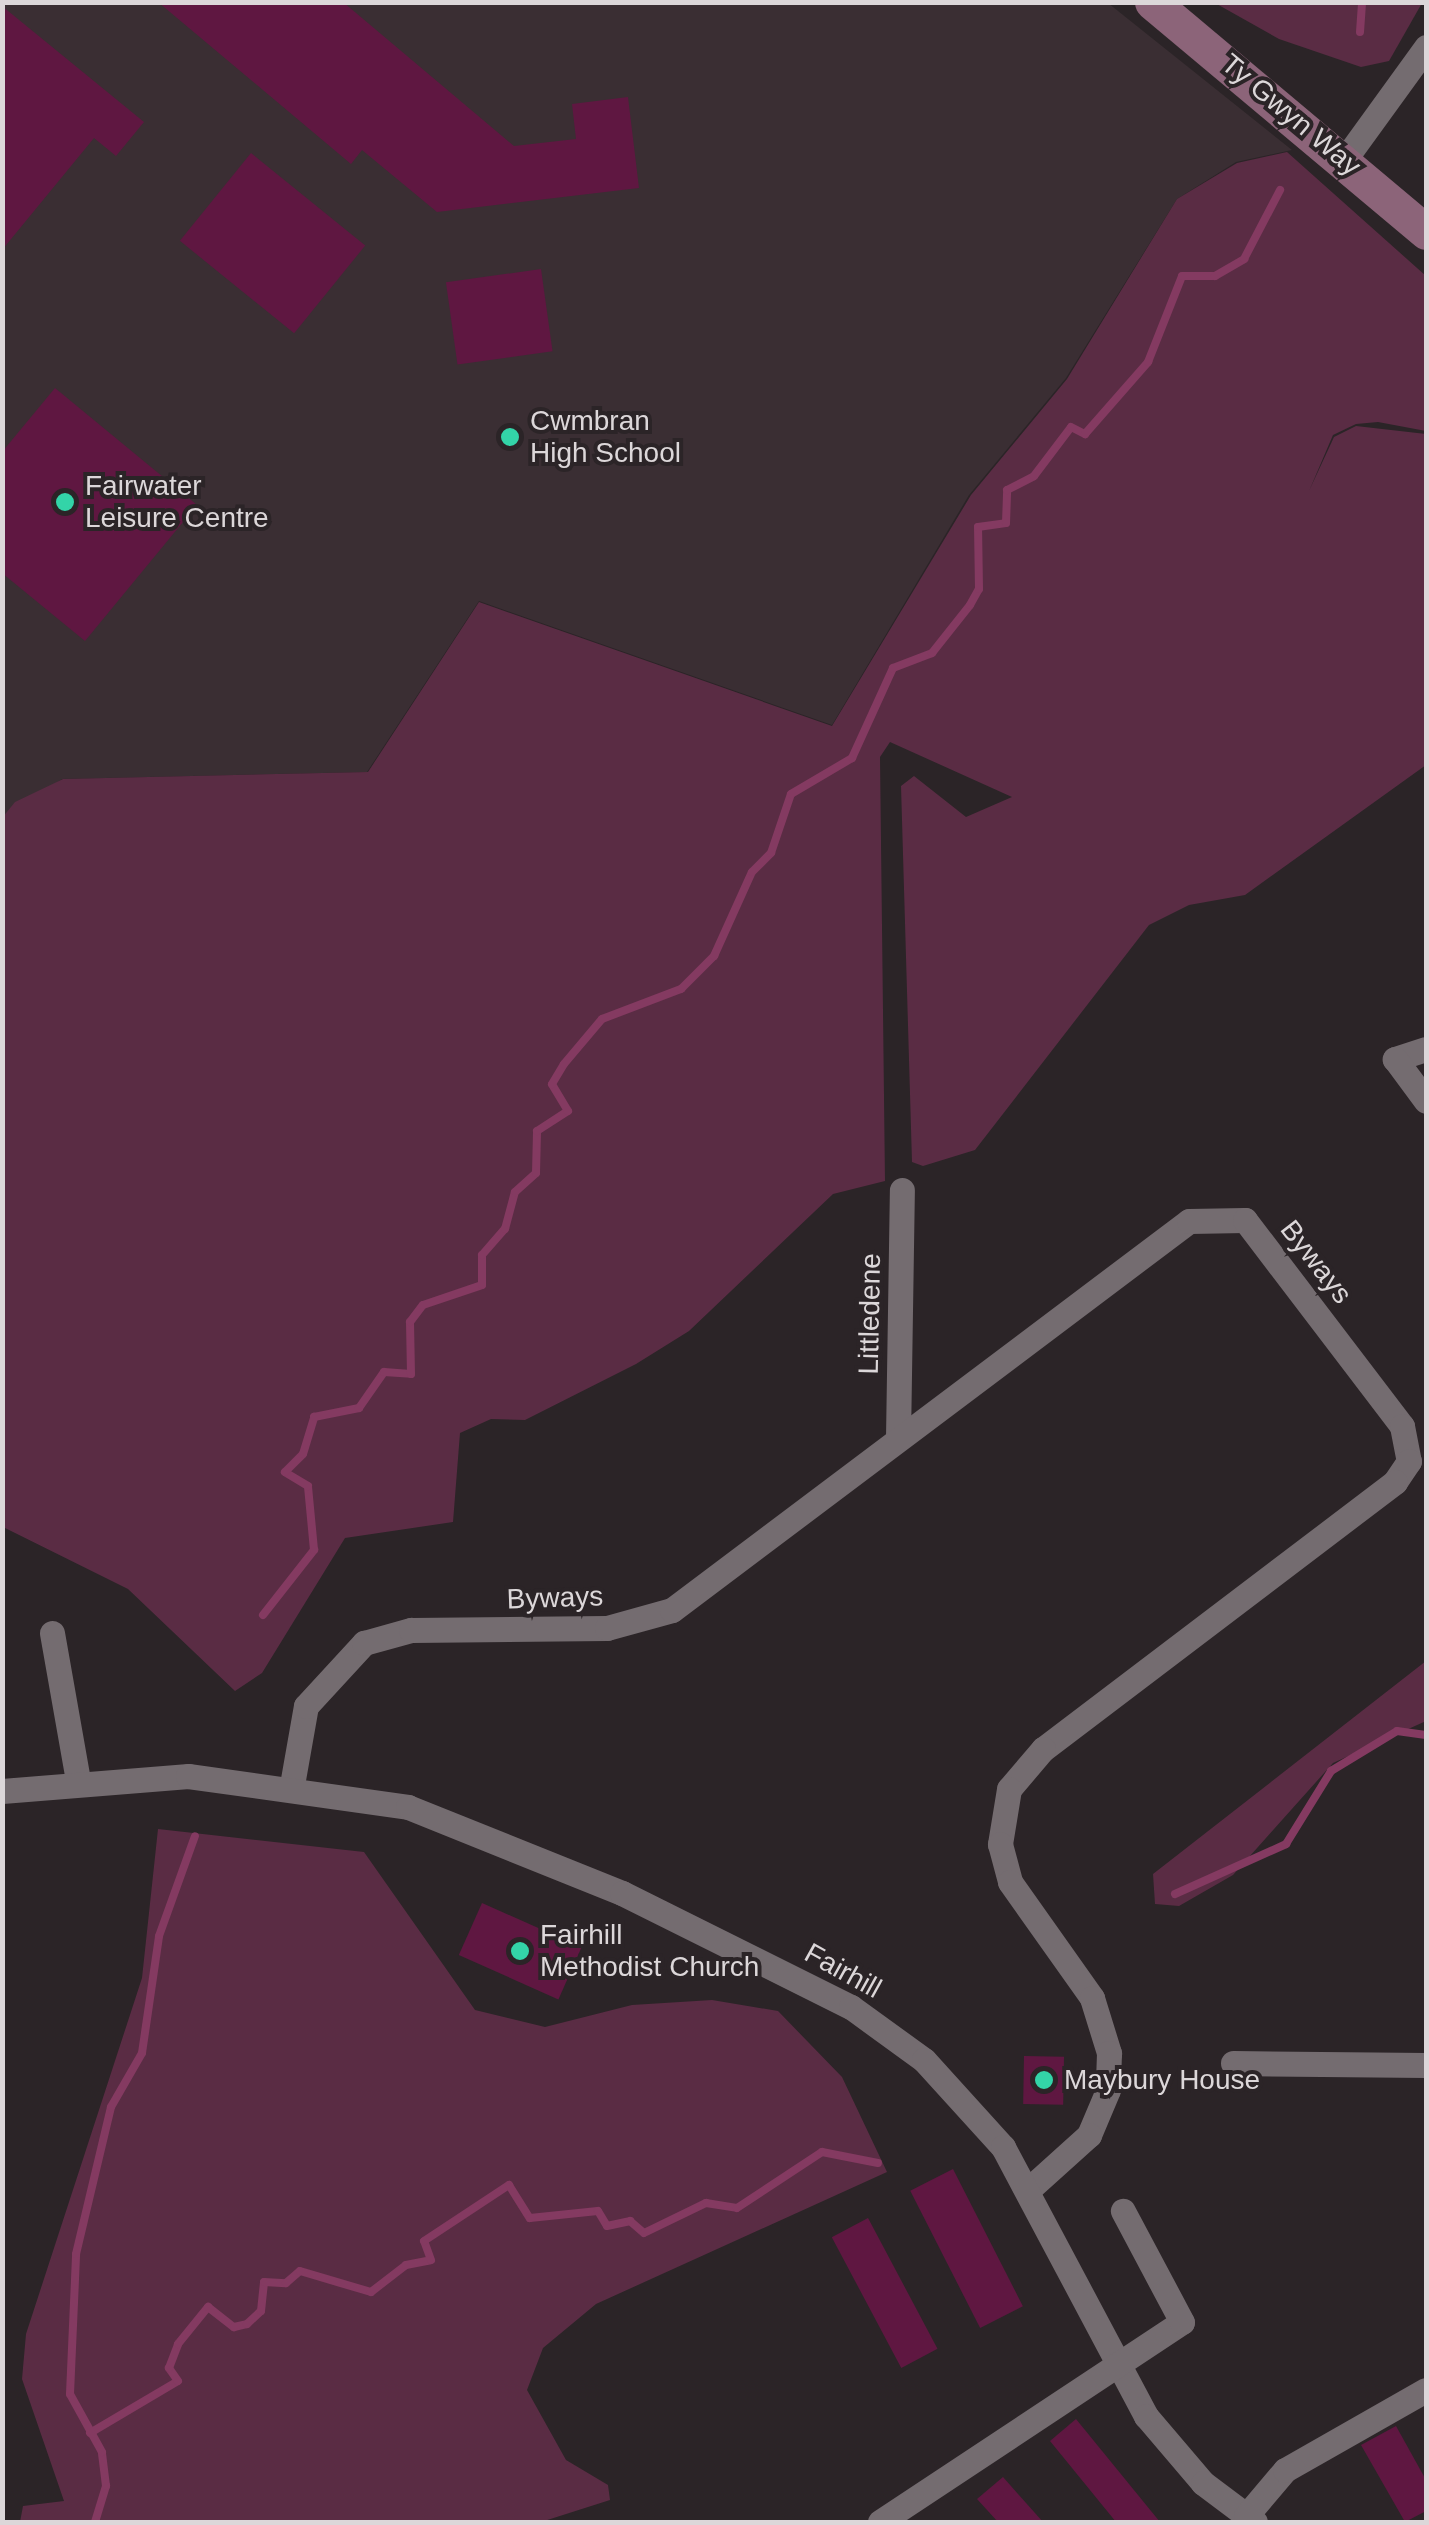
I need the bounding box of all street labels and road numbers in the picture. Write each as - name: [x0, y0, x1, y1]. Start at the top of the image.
- street label: Ty Gwyn Way: [1214, 47, 1368, 183]
- street label: Byways: [1273, 1214, 1359, 1310]
- street label: Littledene: [852, 1253, 888, 1375]
- street label: Byways: [506, 1580, 604, 1616]
- street label: Fairhill: [799, 1936, 887, 2006]

